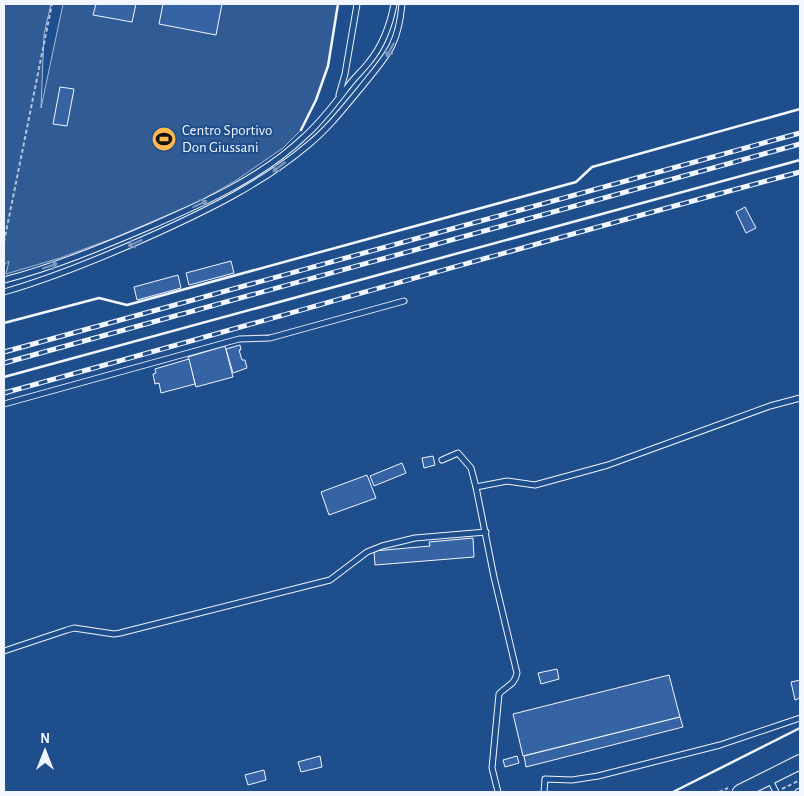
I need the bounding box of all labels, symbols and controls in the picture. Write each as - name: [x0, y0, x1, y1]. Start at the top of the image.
- one-way arrow: [385, 43, 395, 58]
- place label: Centro Sportivo Don Giussani: [182, 123, 272, 155]
- sports icon: Centro Sportivo Don Giussani: [151, 126, 177, 152]
- one-way arrow: [273, 162, 286, 173]
- one-way arrow: [192, 199, 207, 208]
- one-way arrow: [128, 238, 143, 248]
- one-way arrow: [42, 261, 57, 270]
- north arrow: [20, 726, 70, 776]
- text: N: [40, 732, 50, 746]

